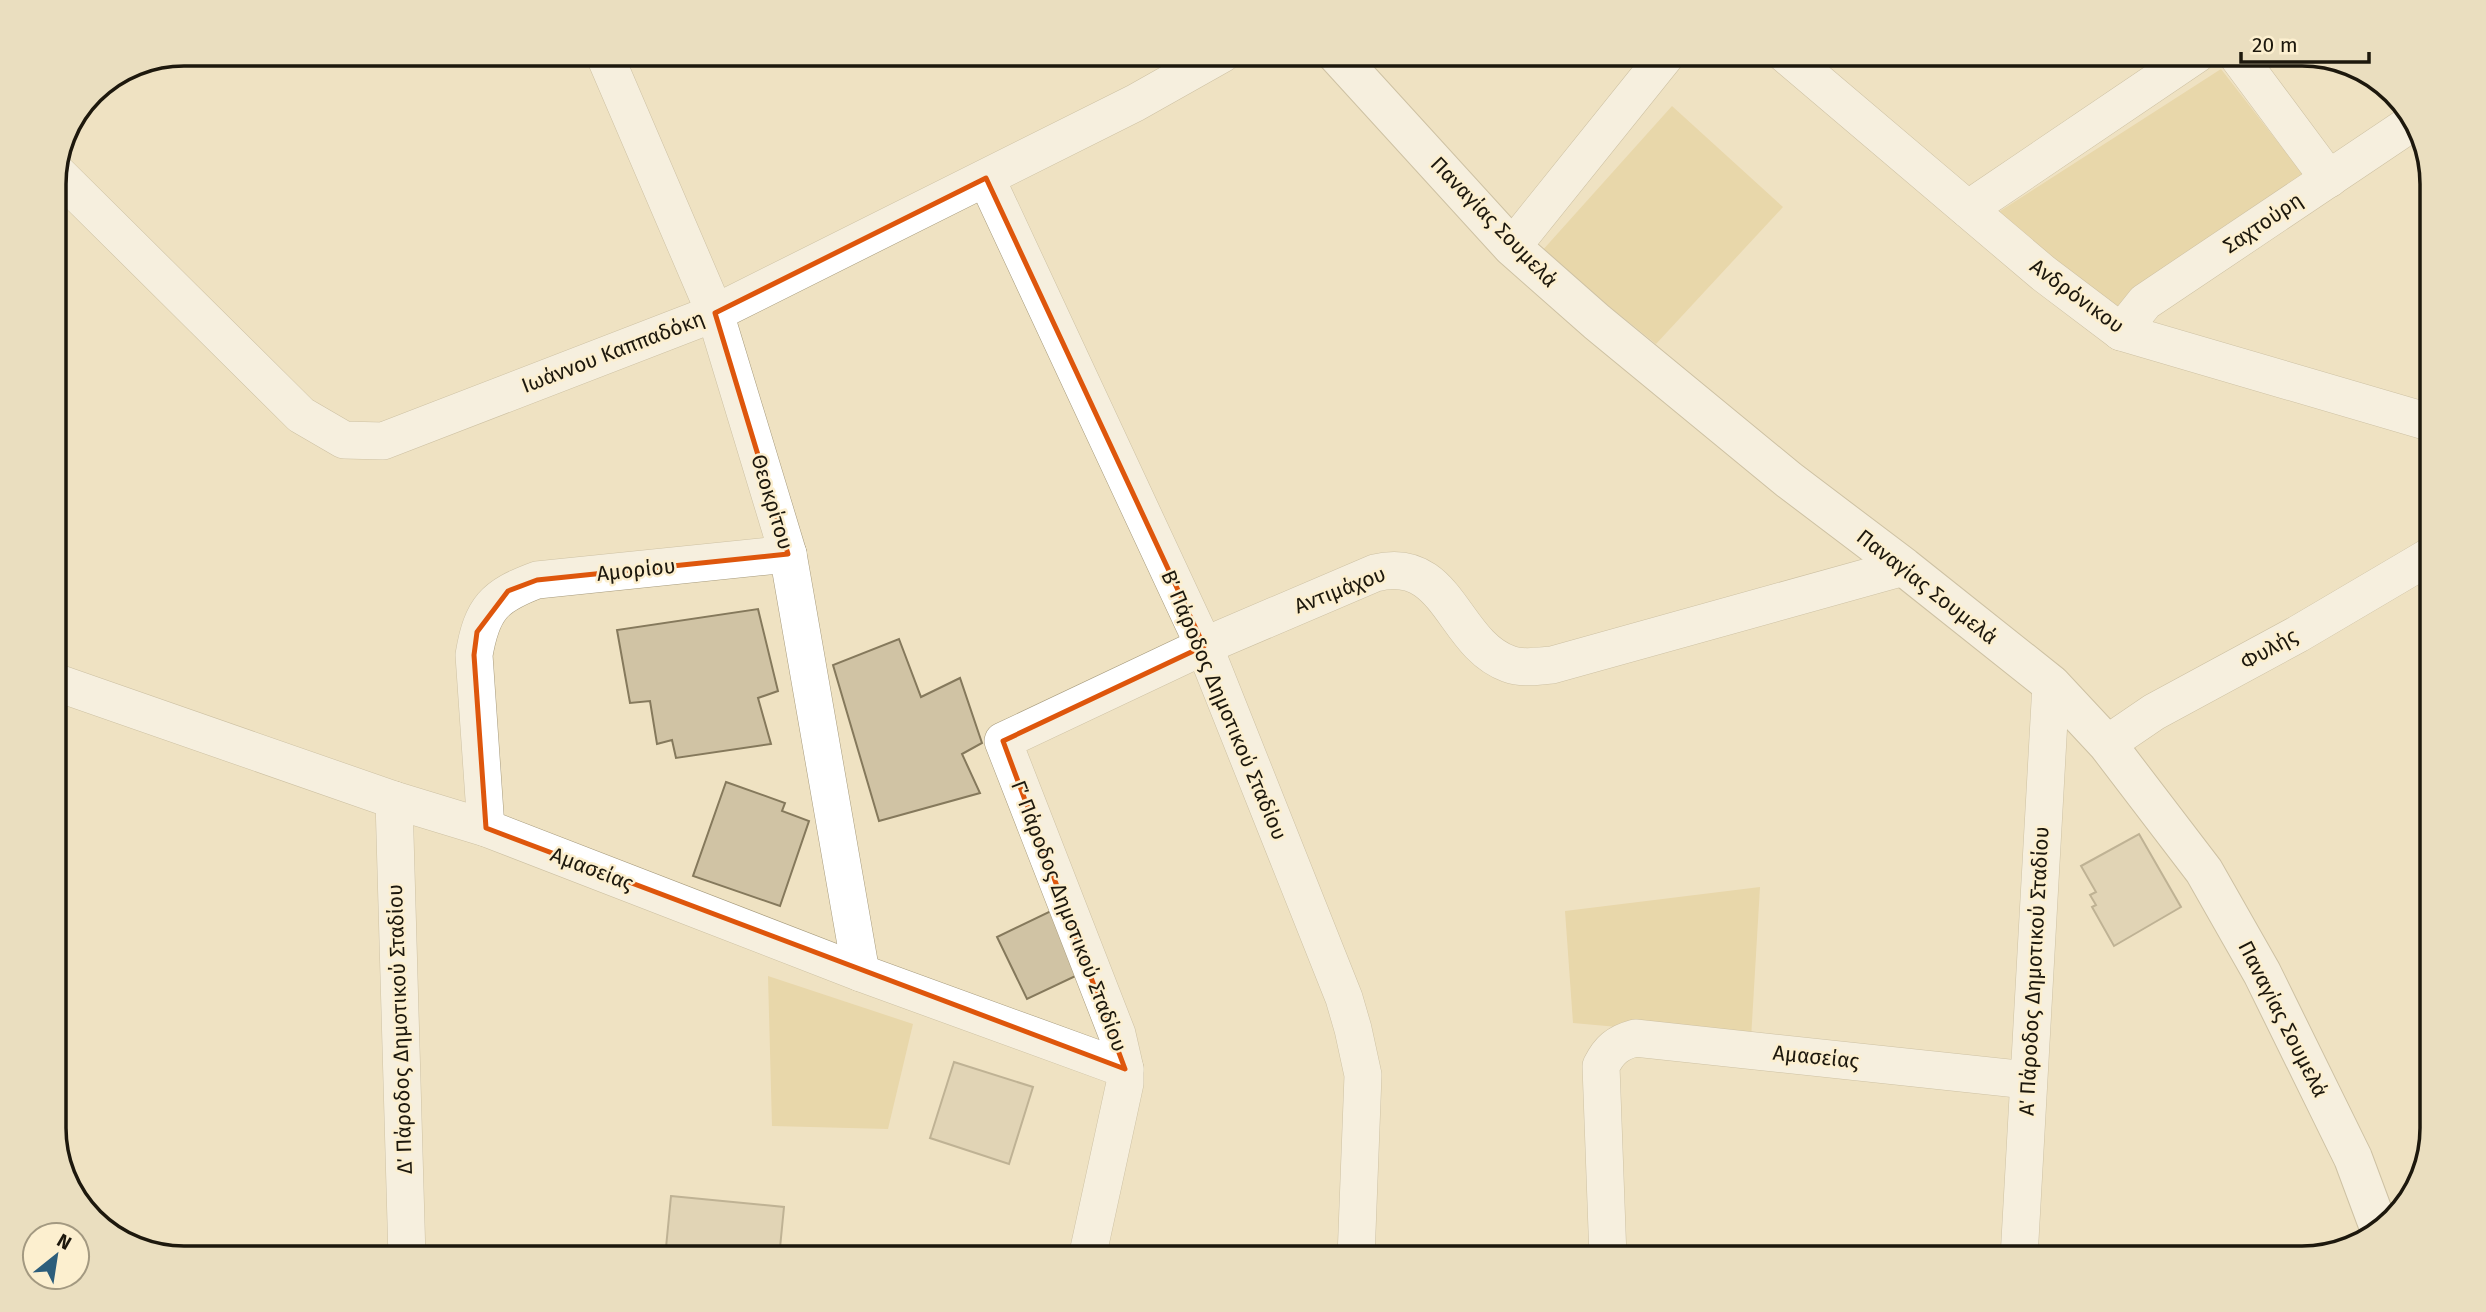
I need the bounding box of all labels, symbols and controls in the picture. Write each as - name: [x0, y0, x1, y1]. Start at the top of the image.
- scale bar: [2241, 21, 2369, 65]
- text: 20 m: [2252, 32, 2298, 58]
- street label: Παναγίας Σουμελά: [1425, 151, 1563, 293]
- street label: Σαχτούρη: [2218, 187, 2308, 259]
- street label: Ανδρόνικου: [2025, 253, 2129, 339]
- street label: Ιωάννου Καππαδόκη: [518, 305, 708, 399]
- street label: Θεοκρίτου: [745, 451, 799, 553]
- street label: Παναγίας Σουμελά: [1851, 524, 2003, 650]
- street label: Αμορίου: [595, 553, 677, 587]
- street label: Αντιμάχου: [1291, 561, 1389, 619]
- street label: Β΄ Πάροδος Δημοτικού Σταδίου: [1155, 566, 1293, 844]
- street label: Φυλής: [2236, 623, 2302, 675]
- street label: Γ΄ Πάροδος Δημοτικού Σταδίου: [1005, 777, 1133, 1055]
- street label: Α΄ Πάροδος Δημοτικού Σταδίου: [2013, 826, 2055, 1116]
- street label: Αμασείας: [547, 841, 637, 897]
- street label: Δ΄ Πάροδος Δημοτικού Σταδίου: [382, 884, 418, 1174]
- street label: Παναγίας Σουμελά: [2232, 937, 2334, 1101]
- street label: Αμασείας: [1772, 1040, 1861, 1074]
- north arrow: [21, 1221, 91, 1291]
- text: N: [53, 1229, 75, 1255]

